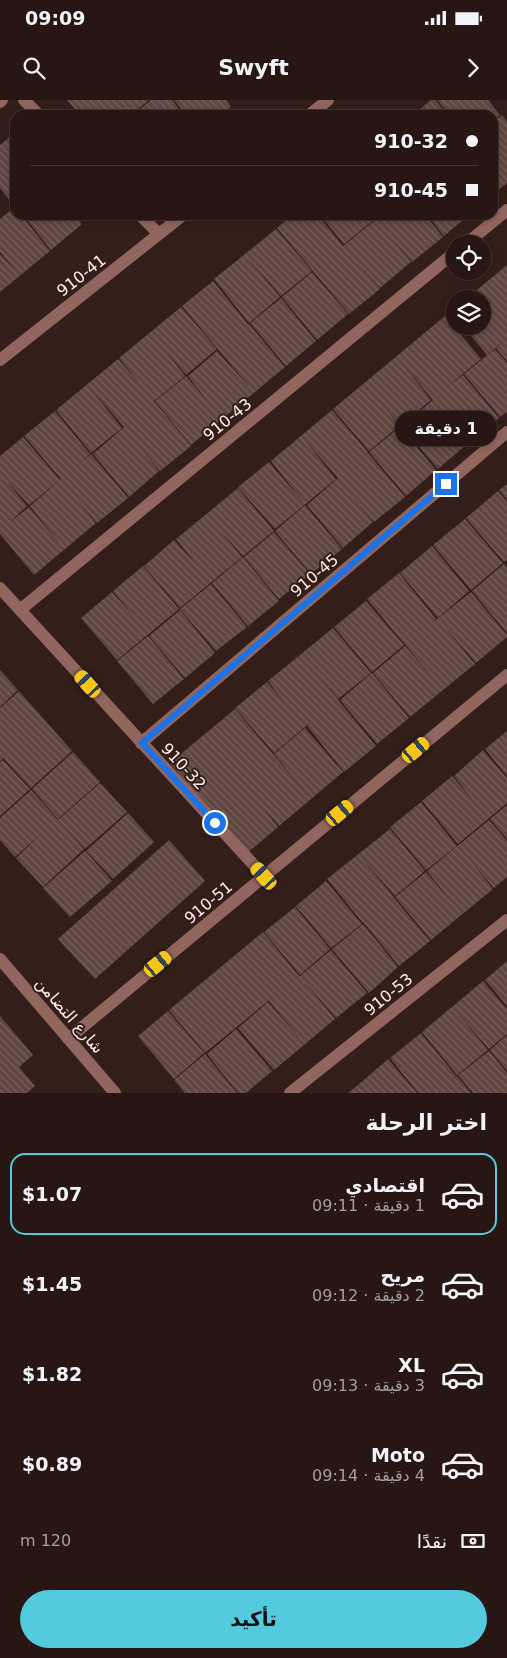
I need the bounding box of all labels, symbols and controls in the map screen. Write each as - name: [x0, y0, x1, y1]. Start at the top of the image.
- text: 09:09: [25, 7, 85, 29]
- icon: search: [20, 54, 48, 82]
- icon: forward: [459, 54, 487, 82]
- text: Swyft: [218, 55, 289, 80]
- text: 910-32: [374, 130, 448, 152]
- text: 910-45: [374, 179, 448, 201]
- map controls: [446, 235, 491, 335]
- button: locate: [446, 235, 491, 280]
- street label: 910-41: [53, 250, 109, 300]
- button: layers: [446, 290, 491, 335]
- street label: 910-43: [199, 394, 255, 445]
- callout: 1 دقيقة: [395, 412, 497, 446]
- text: 1 دقيقة: [414, 419, 478, 438]
- route end: [435, 473, 457, 495]
- street label: 910-45: [287, 550, 342, 601]
- car: [72, 668, 103, 700]
- car: [399, 735, 432, 765]
- street label: 910-32: [157, 739, 210, 794]
- car: [323, 798, 356, 828]
- route start: [204, 812, 226, 834]
- car: [248, 860, 279, 892]
- street label: 910-51: [181, 877, 236, 928]
- car: [141, 949, 174, 979]
- street label: 910-53: [360, 969, 416, 1020]
- street label: شارع التضامن: [31, 974, 108, 1058]
- text: اختر الرحلة: [366, 1110, 487, 1135]
- icon: car: [440, 1172, 485, 1217]
- text: اقتصادي: [345, 1174, 425, 1196]
- text: $1.07: [22, 1183, 82, 1205]
- text: 1 دقيقة · 09:11: [312, 1196, 425, 1215]
- icon: car: [440, 1262, 485, 1307]
- text: مريح: [381, 1264, 425, 1286]
- text: $1.45: [22, 1273, 82, 1295]
- text: 2 دقيقة · 09:12: [312, 1286, 425, 1305]
- icon: car: [440, 1352, 485, 1397]
- text: XL: [398, 1354, 425, 1376]
- text: $1.82: [22, 1363, 82, 1385]
- text: 3 دقيقة · 09:13: [312, 1376, 425, 1395]
- icon: car: [440, 1442, 485, 1487]
- text: Moto: [371, 1444, 425, 1466]
- text: $0.89: [22, 1453, 82, 1475]
- text: 4 دقيقة · 09:14: [312, 1466, 425, 1485]
- icon: cash: [459, 1527, 487, 1555]
- text: نقدًا: [417, 1530, 447, 1552]
- text: 120 m: [20, 1531, 71, 1550]
- button: تأكيد: [20, 1590, 487, 1648]

